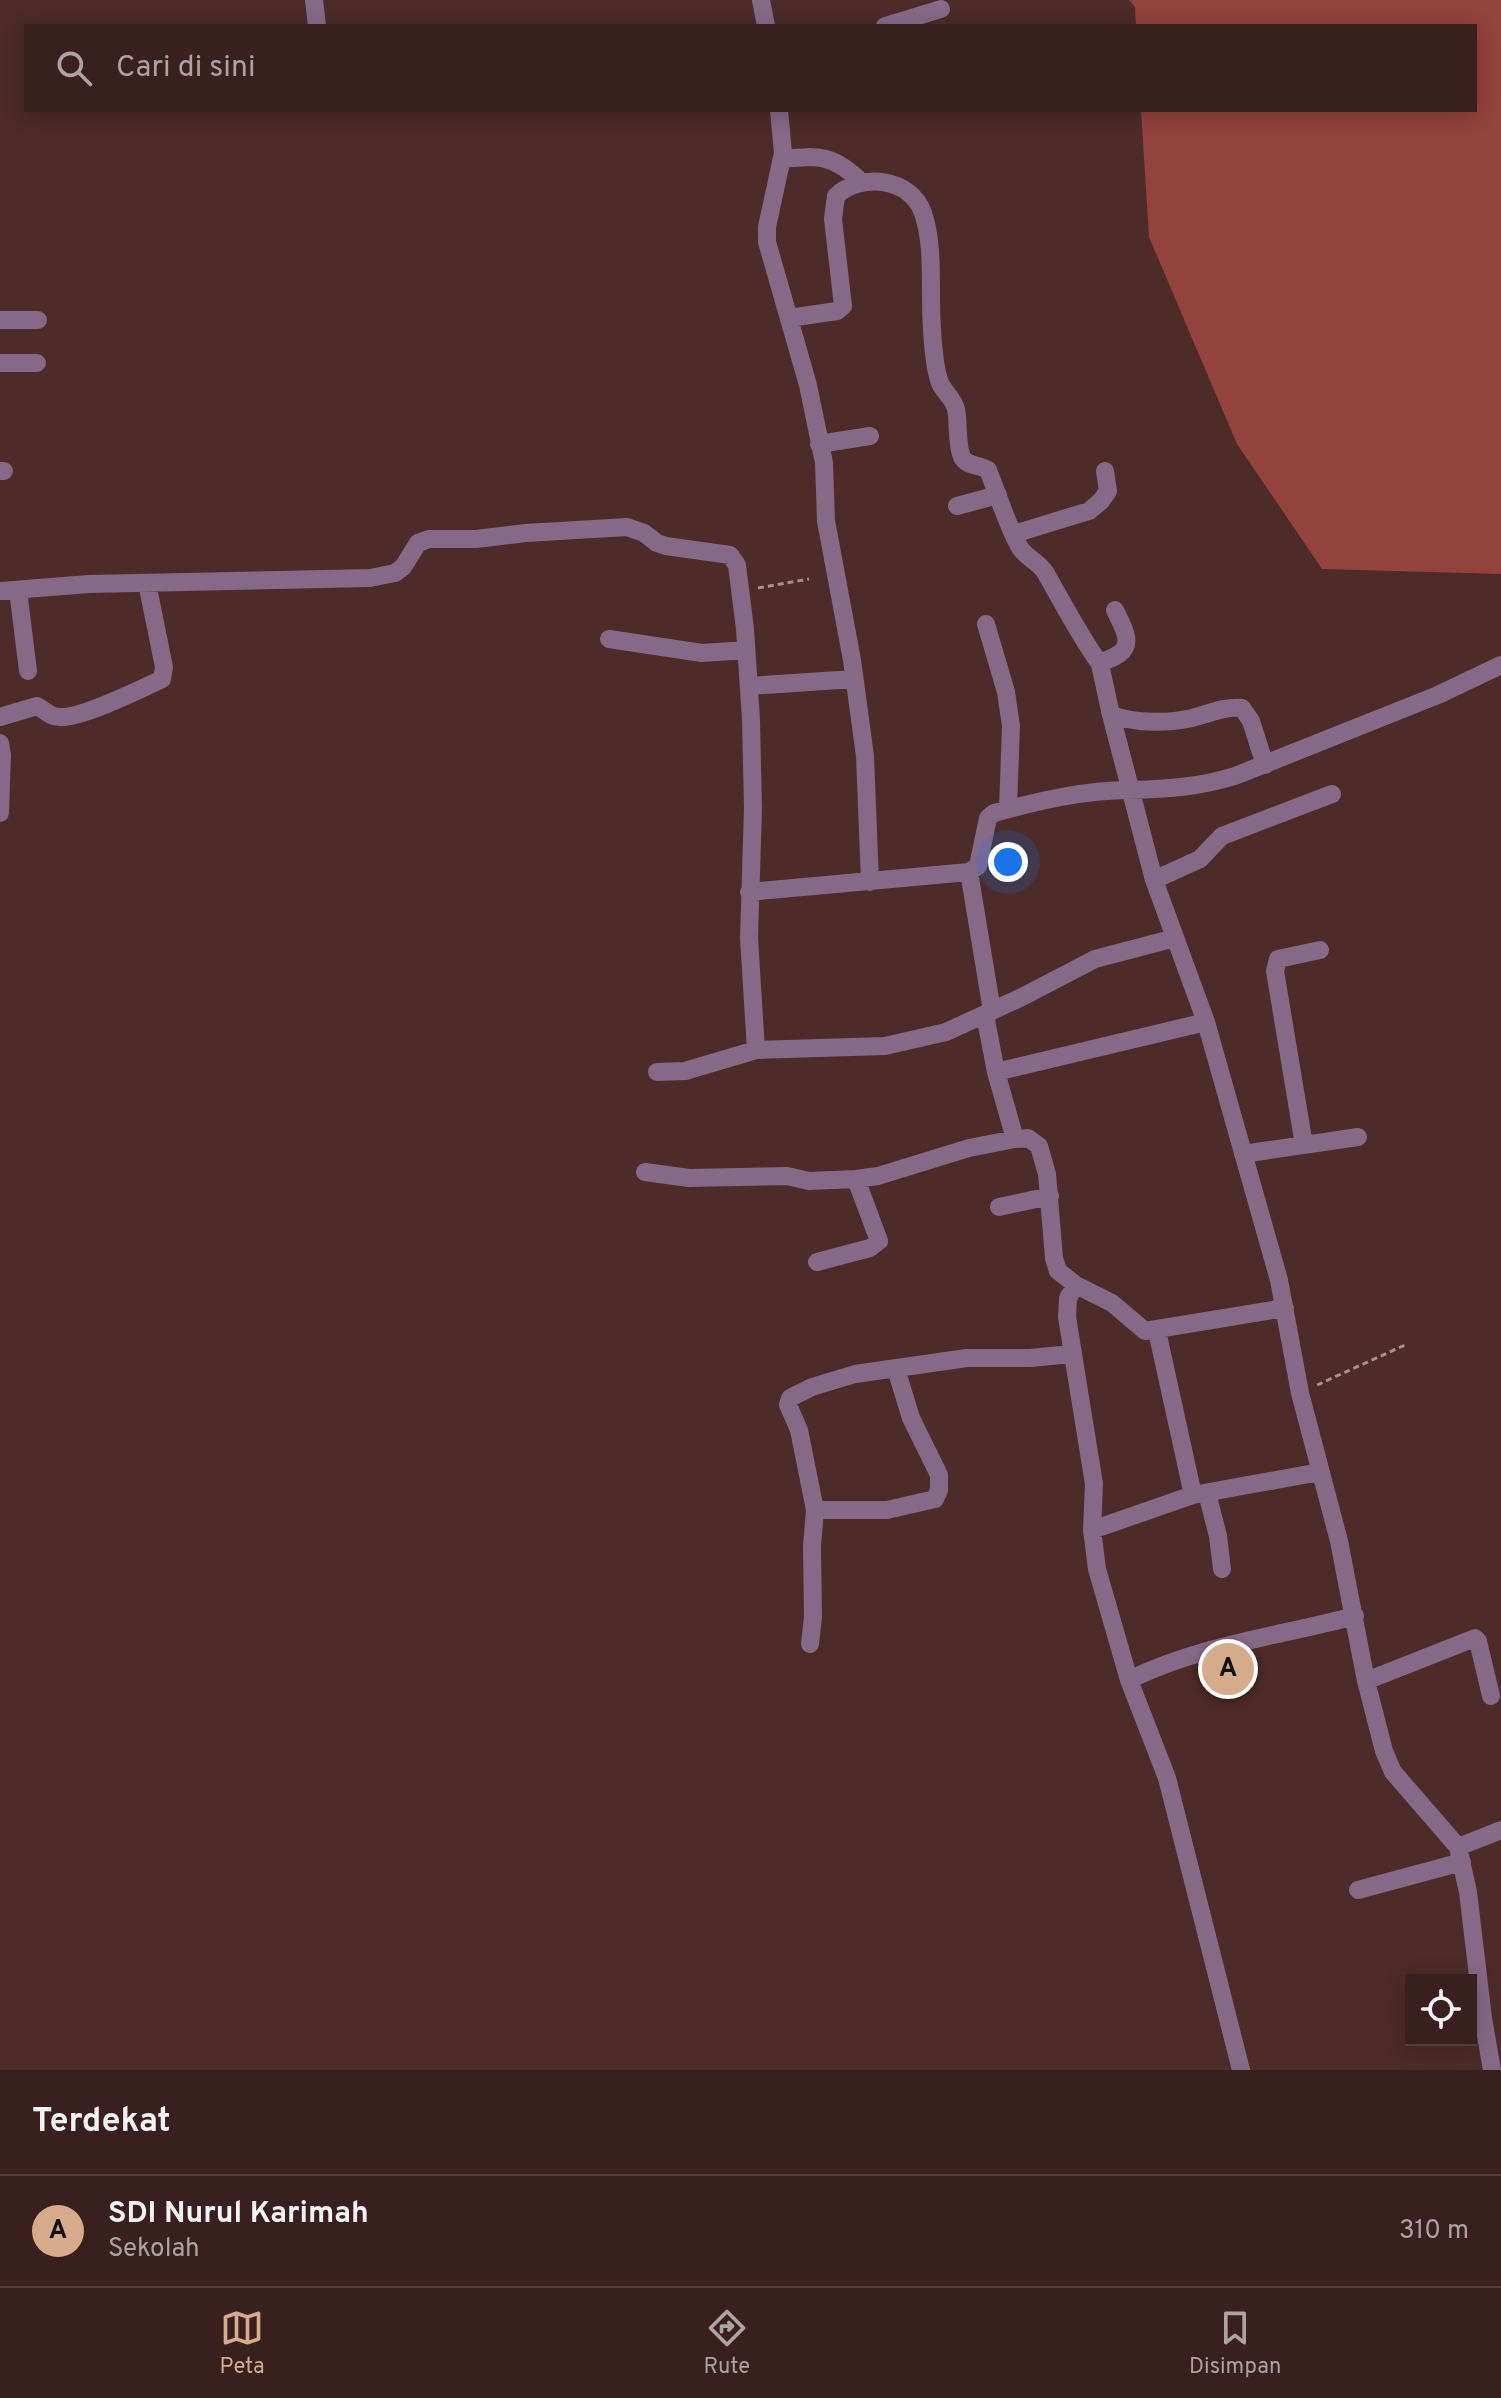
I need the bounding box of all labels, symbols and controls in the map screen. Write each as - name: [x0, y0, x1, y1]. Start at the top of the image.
- search box: [24, 24, 1477, 112]
- icon: search: [52, 46, 96, 90]
- text: Cari di sini: [116, 50, 256, 87]
- your location: [988, 842, 1028, 882]
- pin: A: [1202, 1639, 1254, 1699]
- map controls: [1405, 1974, 1477, 2046]
- button: locate: [1405, 1974, 1477, 2046]
- text: Terdekat: [32, 2101, 171, 2144]
- text: SDI Nurul Karimah: [108, 2196, 369, 2233]
- text: A: [49, 2215, 67, 2248]
- text: 310 m: [1399, 2215, 1469, 2248]
- text: Sekolah: [108, 2233, 200, 2266]
- tab: Peta: [219, 2306, 265, 2381]
- tab: Rute: [704, 2306, 750, 2381]
- tab: Disimpan: [1189, 2306, 1282, 2381]

